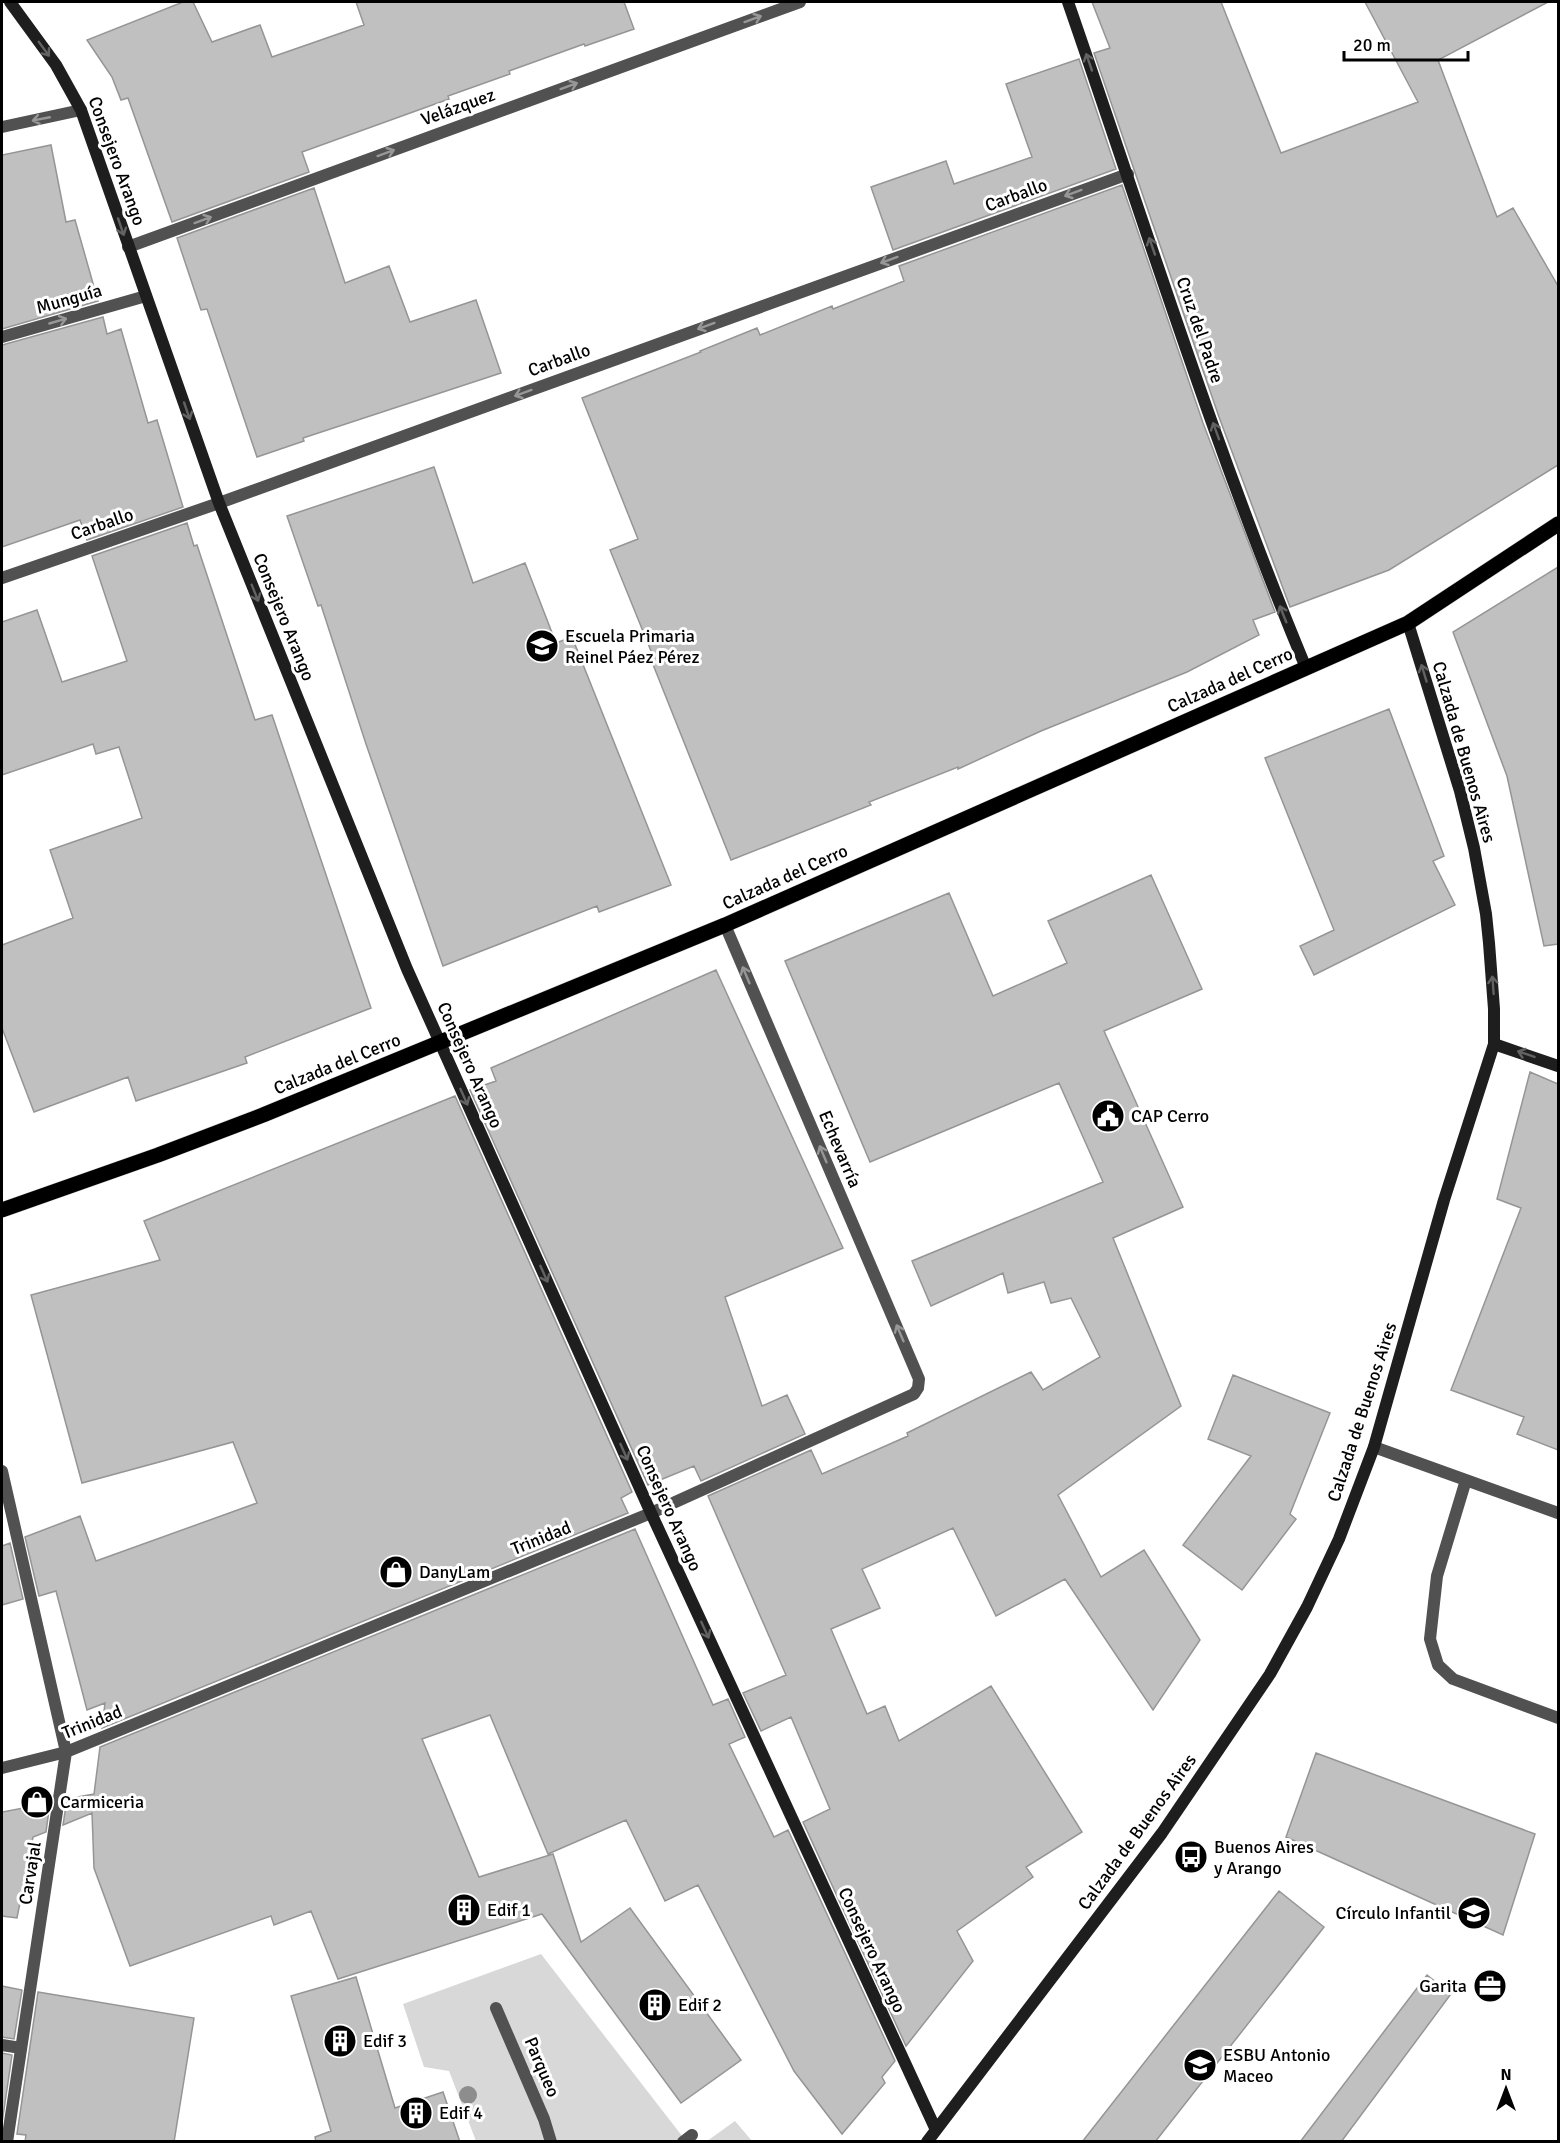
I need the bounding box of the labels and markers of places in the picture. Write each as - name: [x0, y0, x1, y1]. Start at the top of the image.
- place label: Escuela Primaria Reinel Páez Pérez: [565, 625, 699, 668]
- school or university icon: Escuela Primaria Reinel Páez Pérez: [524, 628, 560, 664]
- public building icon: CAP Cerro: [1090, 1098, 1126, 1134]
- place label: CAP Cerro: [1131, 1105, 1209, 1127]
- shop icon: DanyLam: [378, 1554, 414, 1590]
- place label: DanyLam: [419, 1561, 490, 1583]
- shop icon: Carmiceria: [19, 1784, 55, 1820]
- place label: Carmiceria: [60, 1791, 144, 1813]
- place label: Buenos Aires y Arango: [1214, 1836, 1314, 1879]
- bus stop icon: Buenos Aires y Arango: [1173, 1839, 1209, 1875]
- building icon: Edif 1: [446, 1892, 482, 1928]
- school or university icon: Círculo Infantil: [1456, 1895, 1492, 1931]
- place label: Edif 1: [487, 1899, 531, 1921]
- place label: Círculo Infantil: [1336, 1902, 1451, 1924]
- office icon: Garita: [1472, 1968, 1508, 2004]
- place label: Garita: [1419, 1975, 1467, 1997]
- building icon: Edif 2: [637, 1987, 673, 2023]
- place label: Edif 2: [678, 1994, 722, 2016]
- building icon: Edif 3: [322, 2023, 358, 2059]
- place label: Edif 3: [363, 2030, 407, 2052]
- place label: ESBU Antonio Maceo: [1223, 2044, 1330, 2087]
- school or university icon: ESBU Antonio Maceo: [1182, 2047, 1218, 2083]
- building icon: Edif 4: [398, 2095, 434, 2131]
- place label: Edif 4: [439, 2102, 483, 2124]

